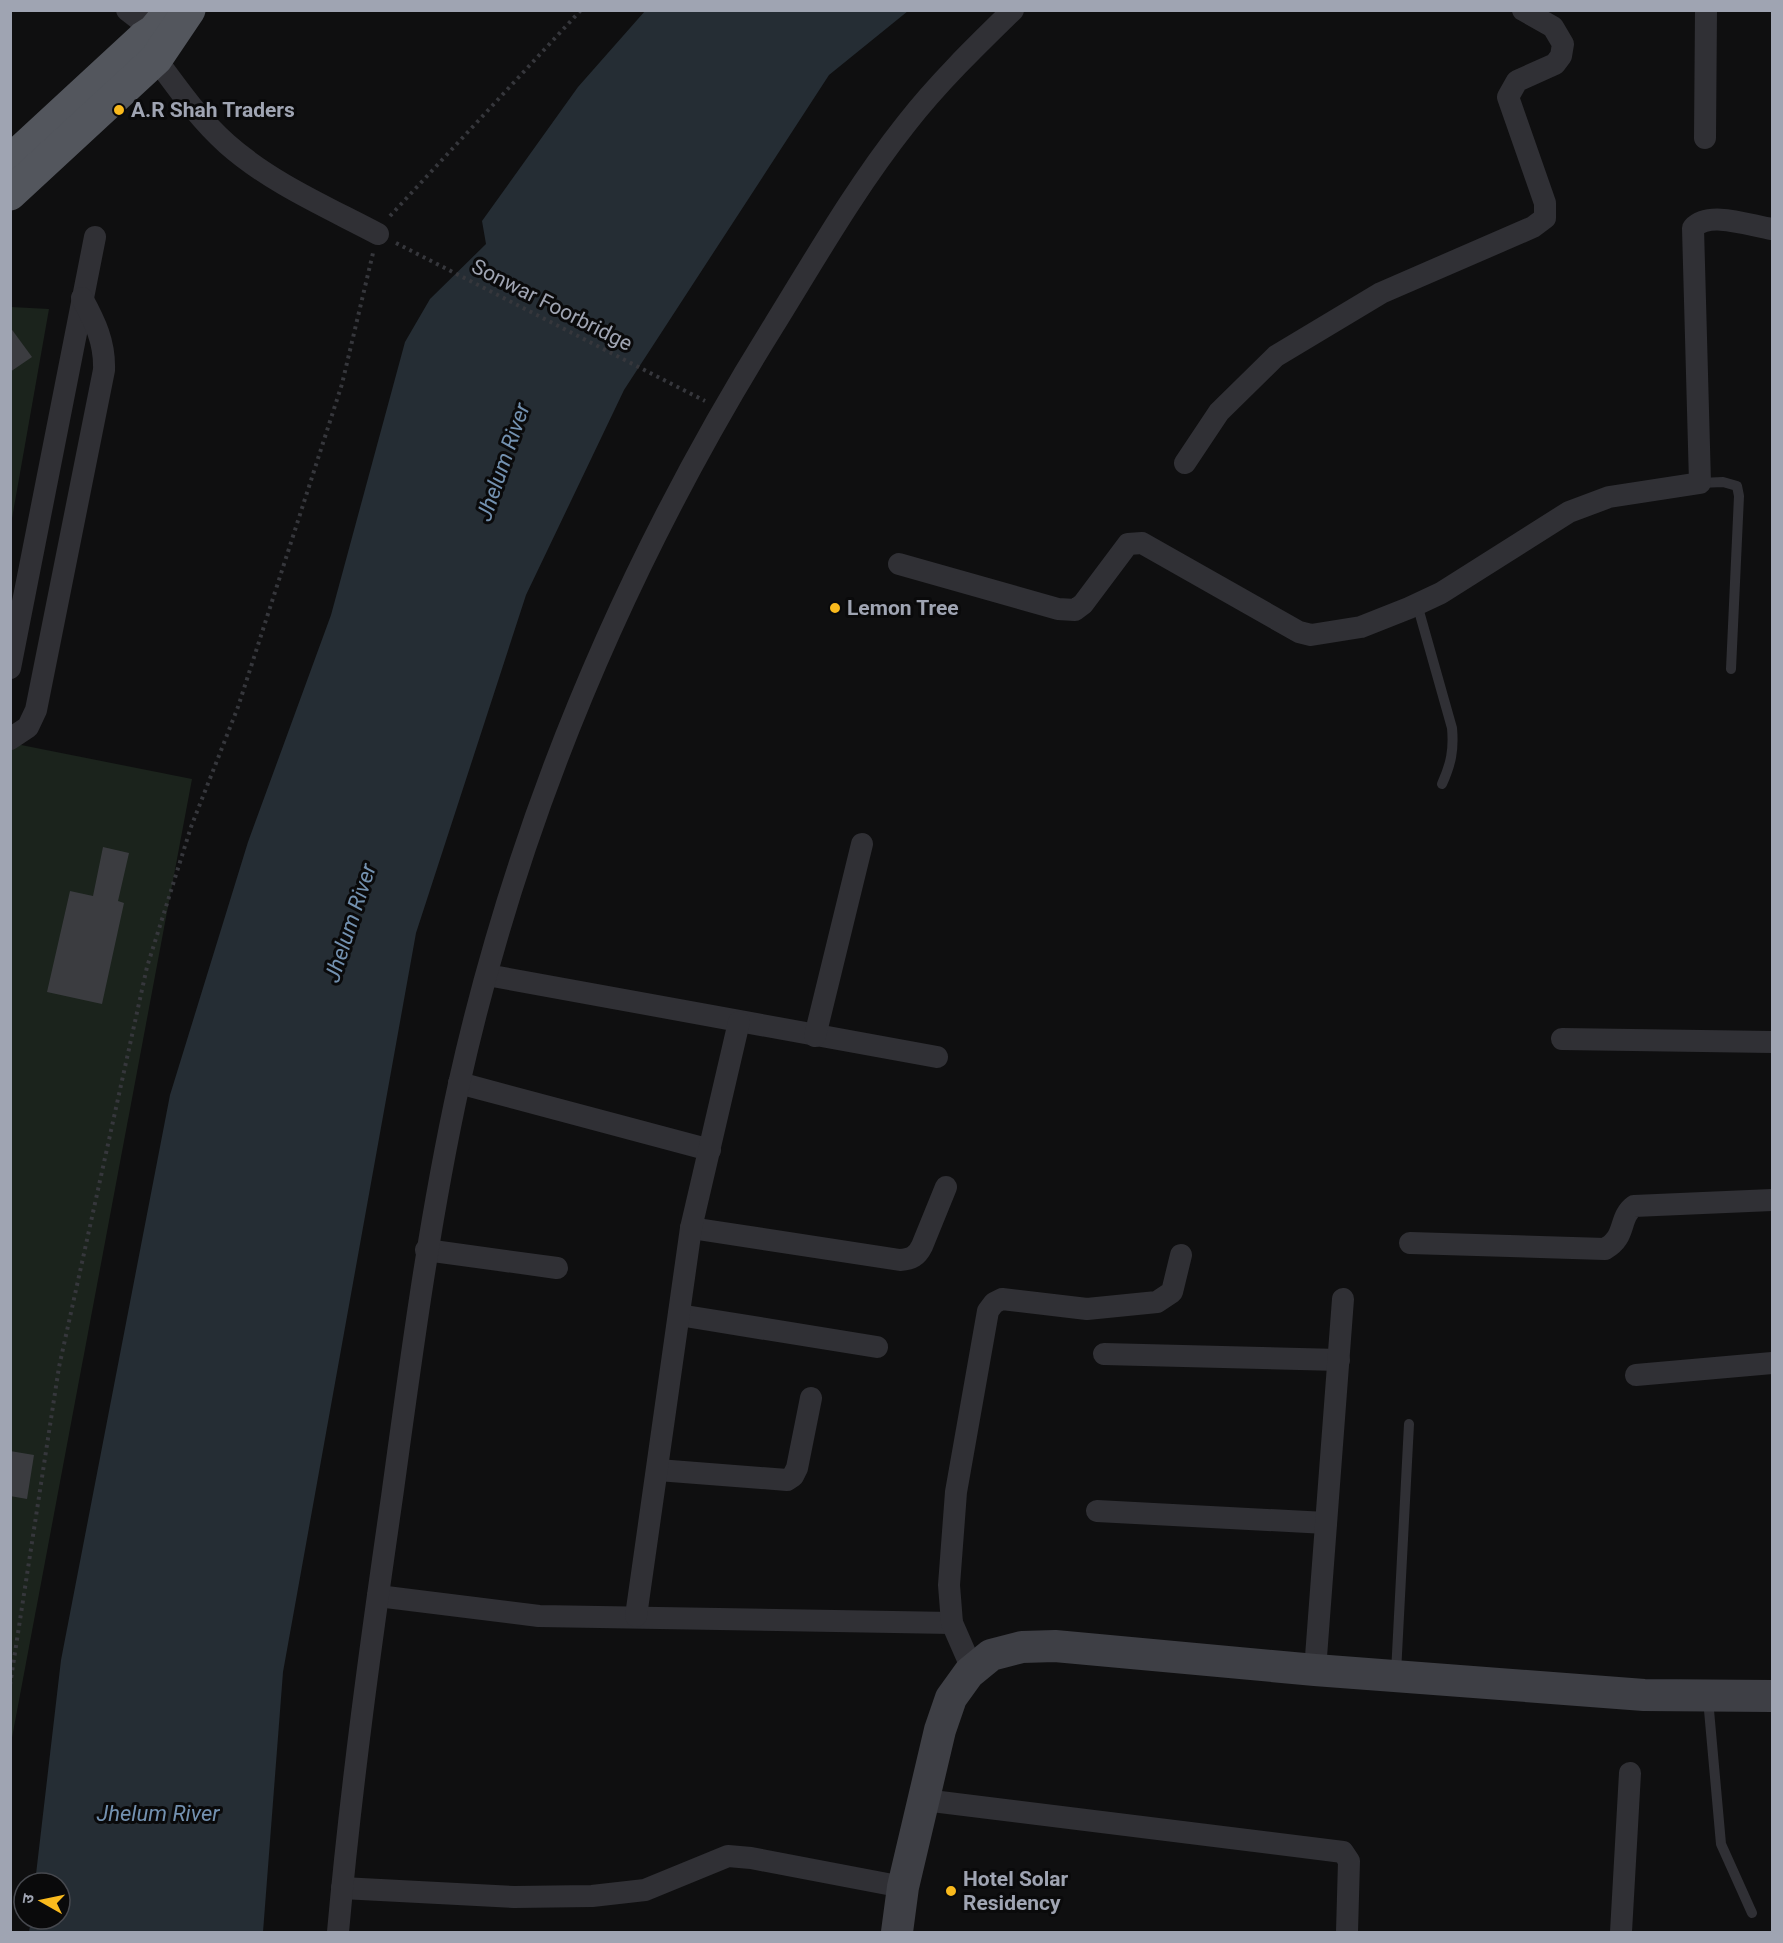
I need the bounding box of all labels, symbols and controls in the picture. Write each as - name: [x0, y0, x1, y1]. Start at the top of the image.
- place label: A.R Shah Traders: [131, 98, 295, 122]
- marker: A.R Shah Traders: [112, 103, 126, 117]
- street label: Sonwar Foorbridge: [468, 254, 636, 356]
- water label: Jhelum River: [471, 399, 535, 524]
- place label: Lemon Tree: [847, 596, 959, 620]
- marker: Lemon Tree: [828, 601, 842, 615]
- water label: Jhelum River: [319, 860, 381, 985]
- water label: Jhelum River: [97, 1801, 220, 1826]
- place label: Hotel Solar Residency: [963, 1867, 1068, 1915]
- north arrow: [12, 1871, 72, 1931]
- marker: Hotel Solar Residency: [944, 1884, 958, 1898]
- text: उ: [18, 1892, 38, 1905]

